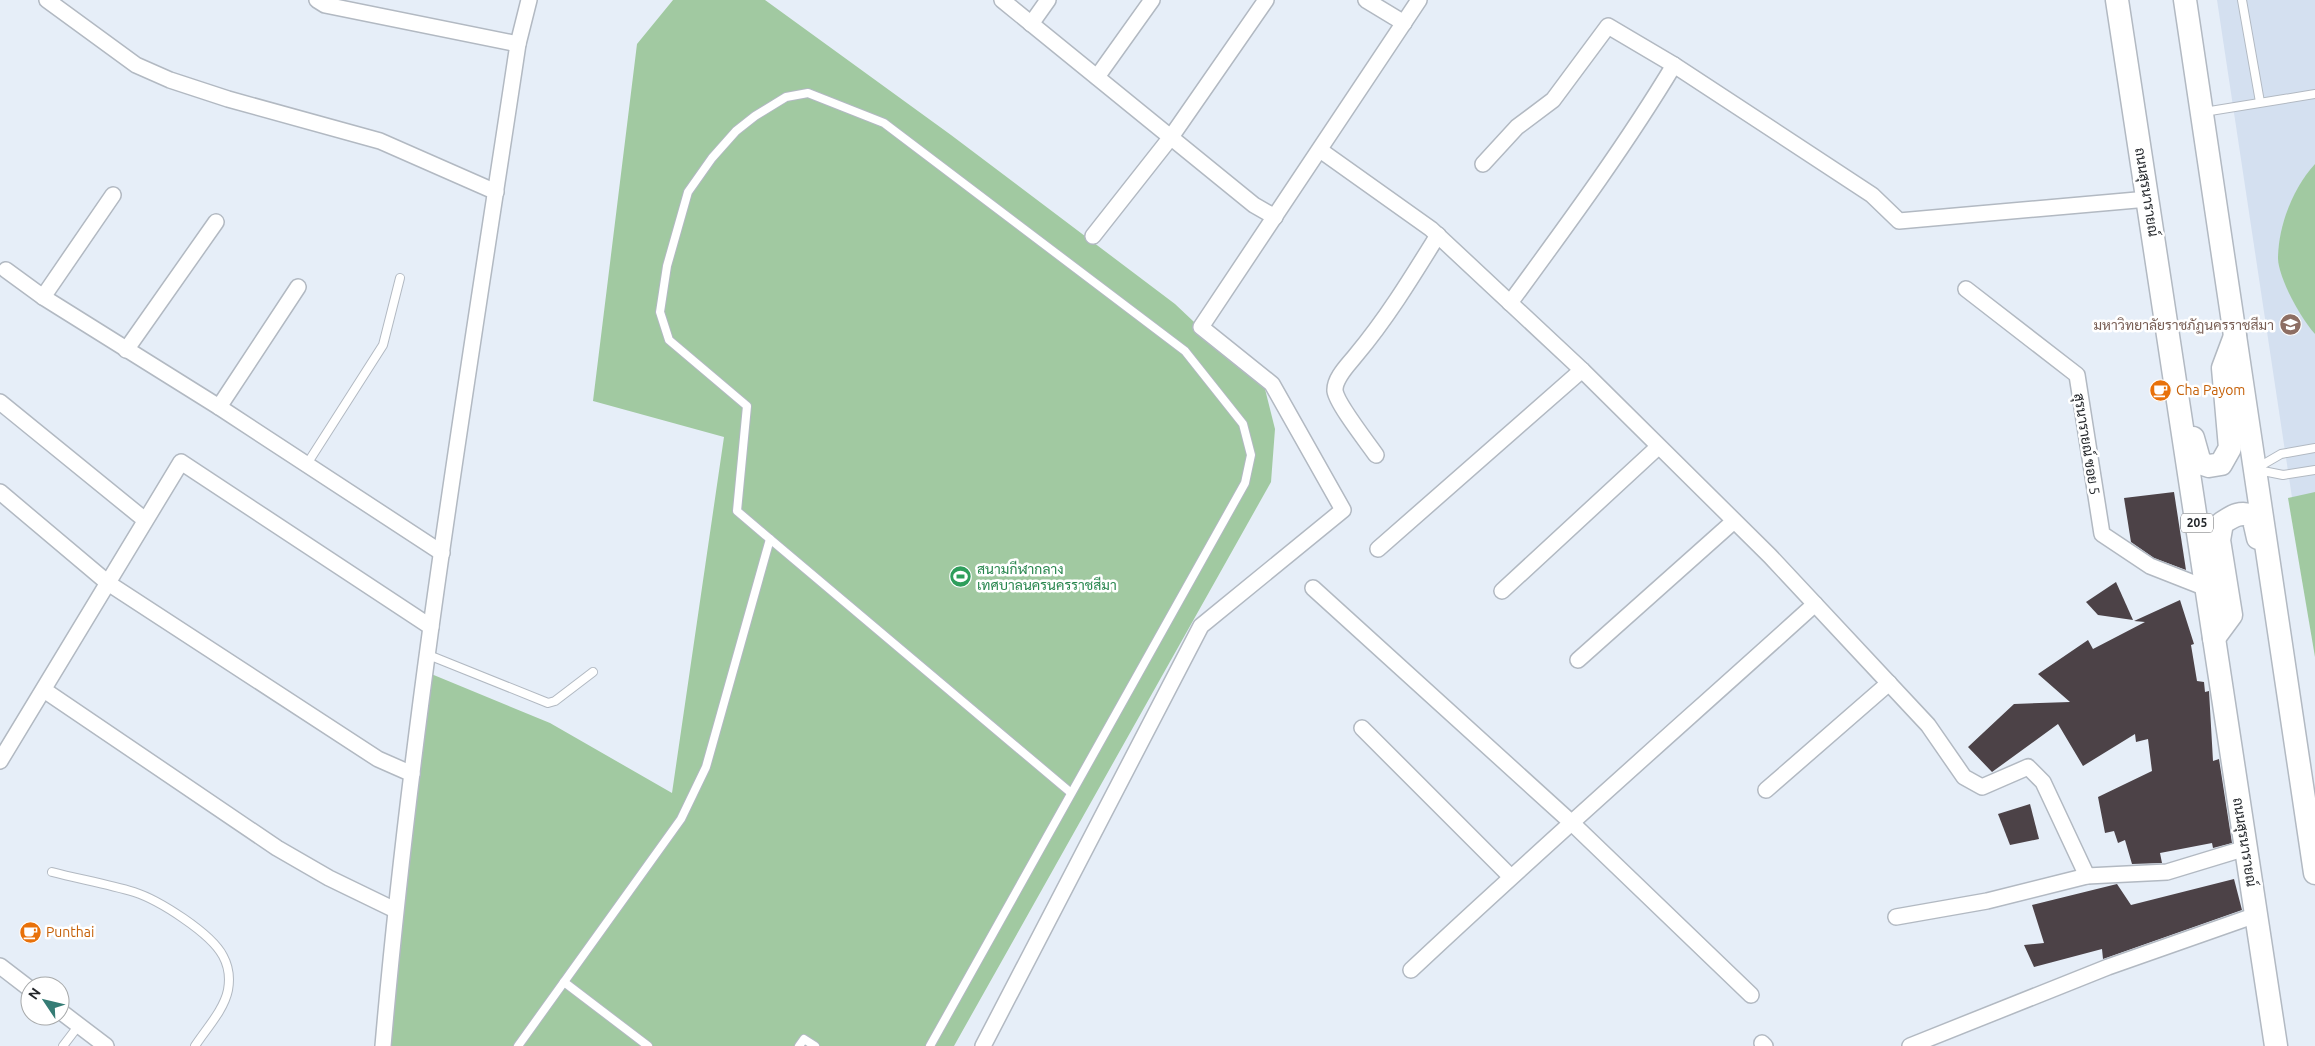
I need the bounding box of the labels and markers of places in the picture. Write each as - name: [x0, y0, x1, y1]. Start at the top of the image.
- school or university icon: มหาวิทยาลัยราชภัฏนครราชสีมา: [2278, 313, 2302, 337]
- place label: มหาวิทยาลัยราชภัฏนครราชสีมา: [2093, 316, 2274, 334]
- cafe icon: Cha Payom: [2148, 378, 2172, 402]
- place label: Cha Payom: [2176, 382, 2245, 398]
- place label: สนามกีฬากลาง เทศบาลนครนครราชสีมา: [977, 560, 1117, 593]
- sports icon: สนามกีฬากลาง เทศบาลนครนครราชสีมา: [949, 565, 973, 589]
- cafe icon: Punthai: [18, 920, 42, 944]
- place label: Punthai: [46, 924, 94, 940]

